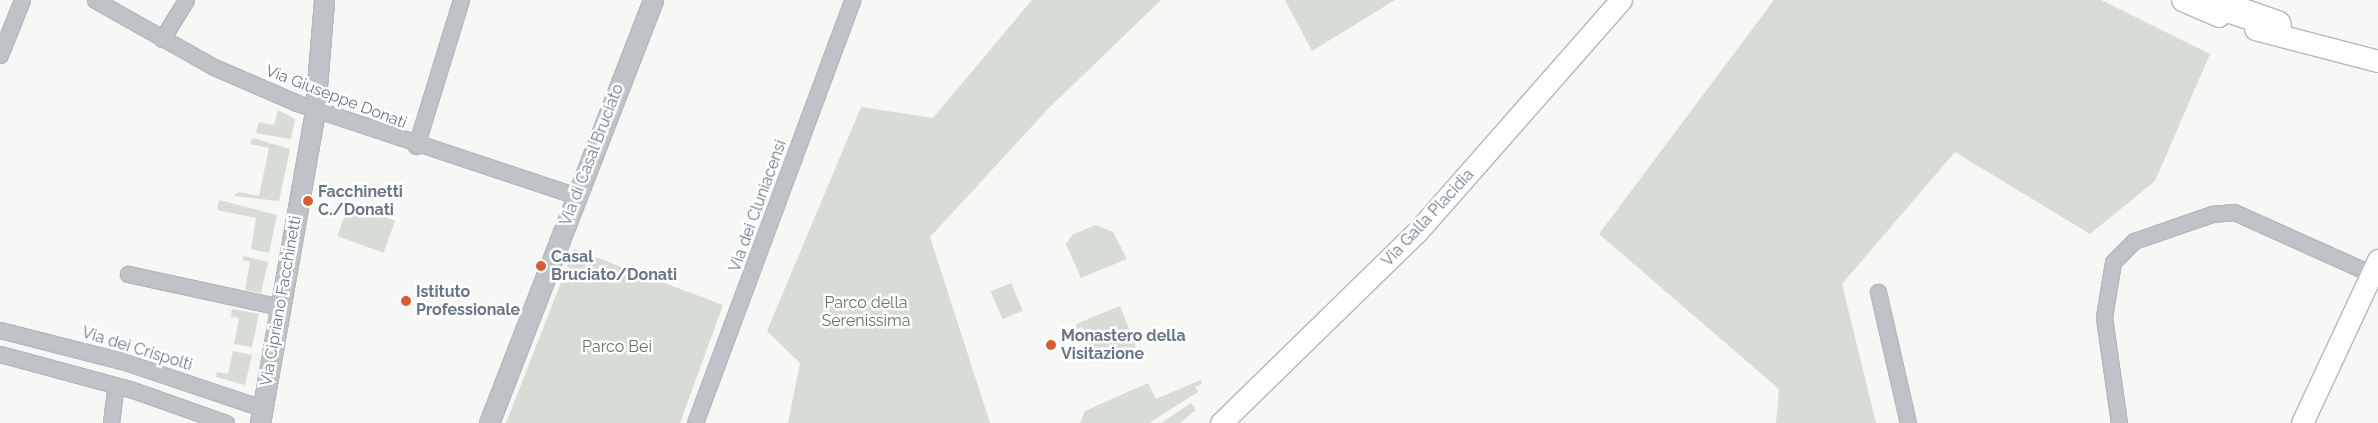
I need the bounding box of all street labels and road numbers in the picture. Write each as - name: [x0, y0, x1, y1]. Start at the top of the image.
- street label: Via Giuseppe Donati: [263, 61, 409, 133]
- street label: Via di Casal Bruciato: [556, 81, 628, 229]
- street label: Via dei Cluniacensi: [725, 137, 791, 275]
- street label: Via Galla Placidia: [1378, 165, 1478, 271]
- street label: Via Cipriano Facchinetti: [257, 214, 305, 388]
- street label: Via dei Crispolti: [79, 323, 195, 375]

